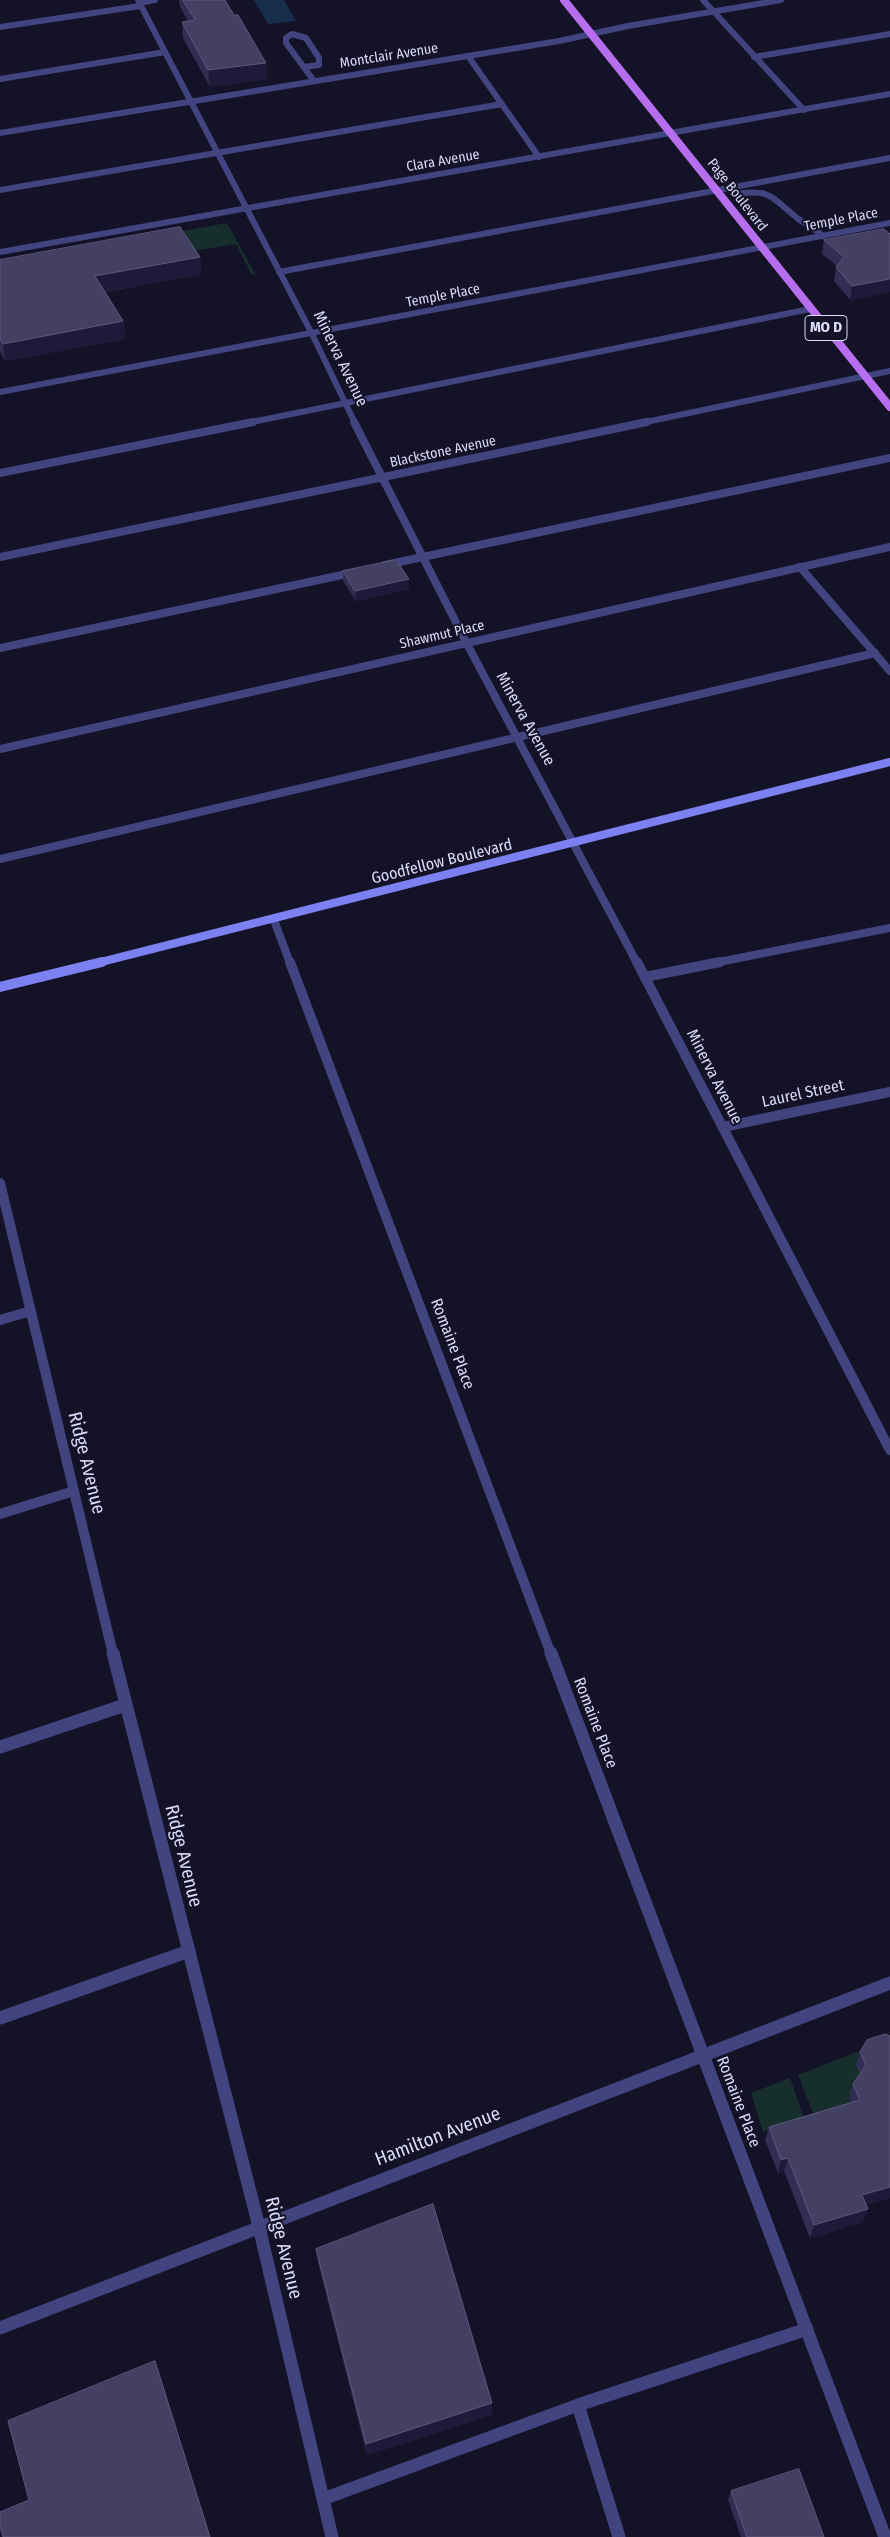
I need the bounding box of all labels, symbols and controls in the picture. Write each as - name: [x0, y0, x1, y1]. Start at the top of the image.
- street label: Montclair Avenue: [339, 40, 439, 72]
- street label: Clara Avenue: [405, 146, 481, 176]
- street label: Page Boulevard: [703, 155, 771, 235]
- street label: Temple Place: [803, 205, 879, 235]
- street label: Temple Place: [405, 281, 481, 311]
- street label: Minerva Avenue: [309, 308, 371, 410]
- road number: MO D: [805, 316, 847, 340]
- street label: Blackstone Avenue: [388, 433, 498, 471]
- street label: Shawmut Place: [398, 617, 486, 653]
- street label: Minerva Avenue: [491, 669, 559, 769]
- street label: Goodfellow Boulevard: [370, 835, 514, 889]
- street label: Minerva Avenue: [682, 1026, 746, 1128]
- street label: Laurel Street: [760, 1076, 846, 1112]
- street label: Romaine Place: [426, 1296, 478, 1392]
- street label: Ridge Avenue: [62, 1409, 110, 1517]
- street label: Romaine Place: [569, 1675, 621, 1771]
- street label: Ridge Avenue: [159, 1802, 207, 1910]
- street label: Romaine Place: [712, 2054, 764, 2150]
- street label: Hamilton Avenue: [372, 2103, 504, 2171]
- street label: Ridge Avenue: [259, 2194, 307, 2302]

